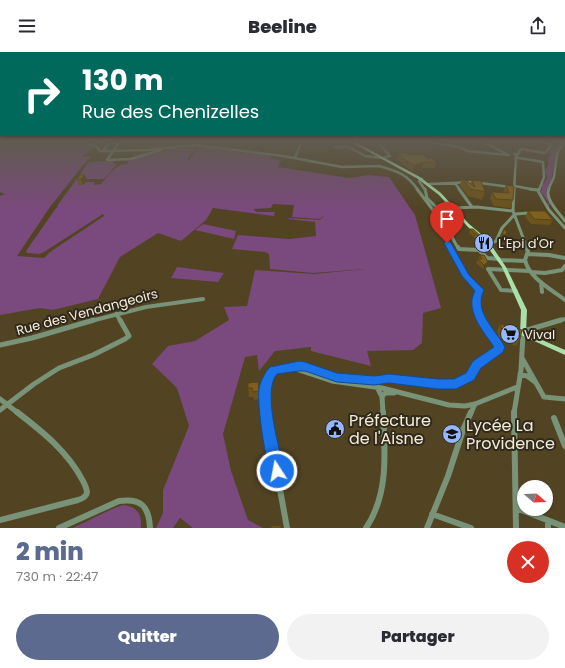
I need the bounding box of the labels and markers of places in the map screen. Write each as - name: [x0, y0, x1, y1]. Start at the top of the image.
- pin: [430, 202, 464, 243]
- restaurant icon: L'Epi d'Or: [473, 232, 495, 254]
- place label: L'Epi d'Or: [498, 234, 554, 253]
- supermarket icon: Vival: [499, 323, 521, 345]
- place label: Vival: [524, 325, 555, 344]
- place label: Préfecture de l'Aisne: [349, 409, 431, 450]
- place label: Lycée La Providence: [466, 414, 555, 455]
- public building icon: Préfecture de l'Aisne: [324, 418, 346, 440]
- school or university icon: Lycée La Providence: [441, 423, 463, 445]

